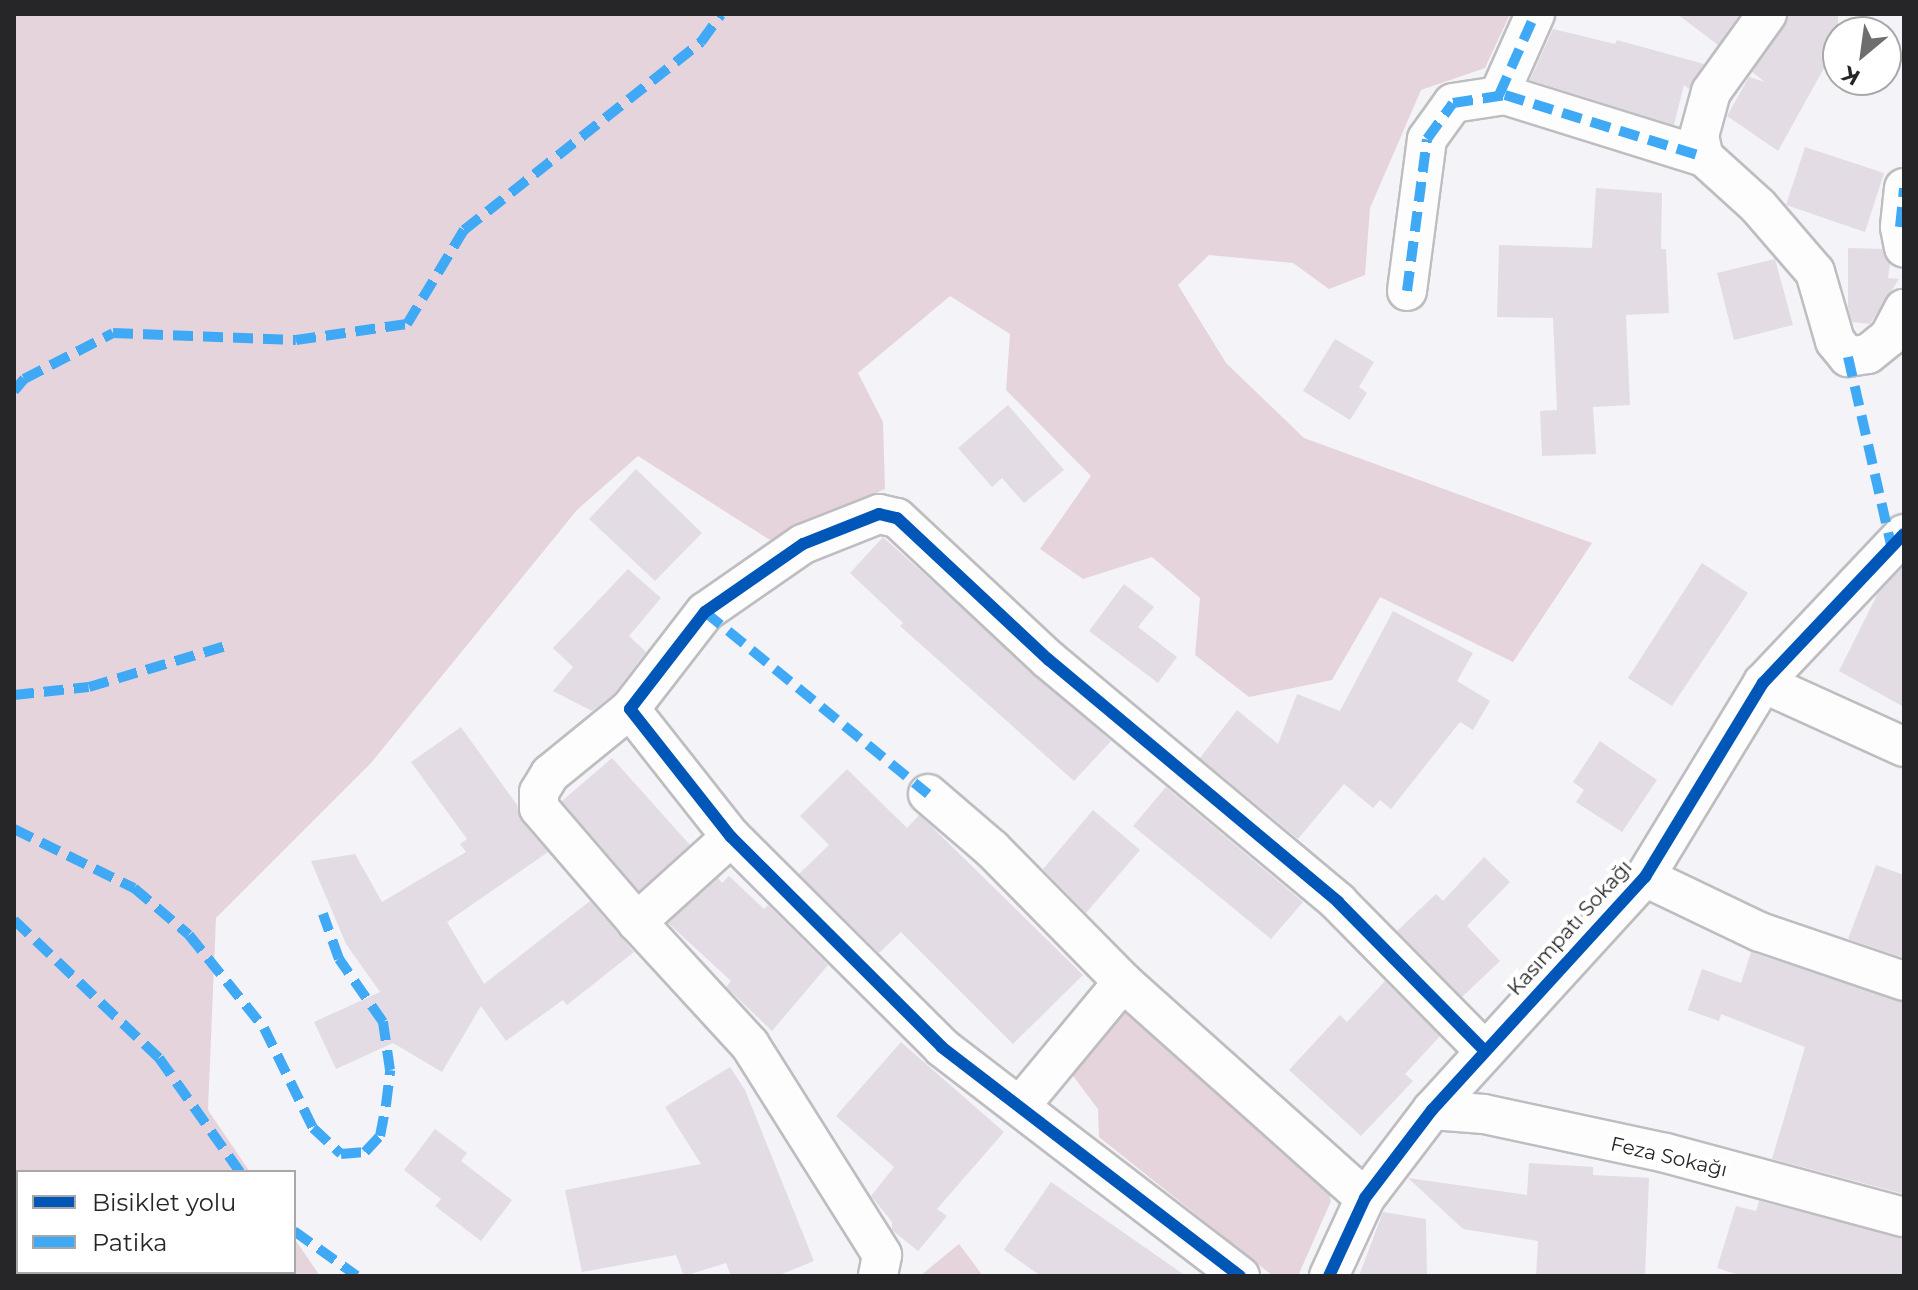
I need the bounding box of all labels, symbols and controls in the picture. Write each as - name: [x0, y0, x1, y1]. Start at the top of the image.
- north arrow: [1822, 16, 1902, 96]
- text: K: [1837, 60, 1865, 91]
- street label: Kasımpatı Sokağı: [1503, 855, 1637, 1001]
- street label: Feza Sokağı: [1608, 1132, 1730, 1182]
- legend: [16, 1170, 296, 1274]
- text: Bisiklet yolu: [92, 1188, 236, 1217]
- text: Patika: [92, 1228, 168, 1257]

